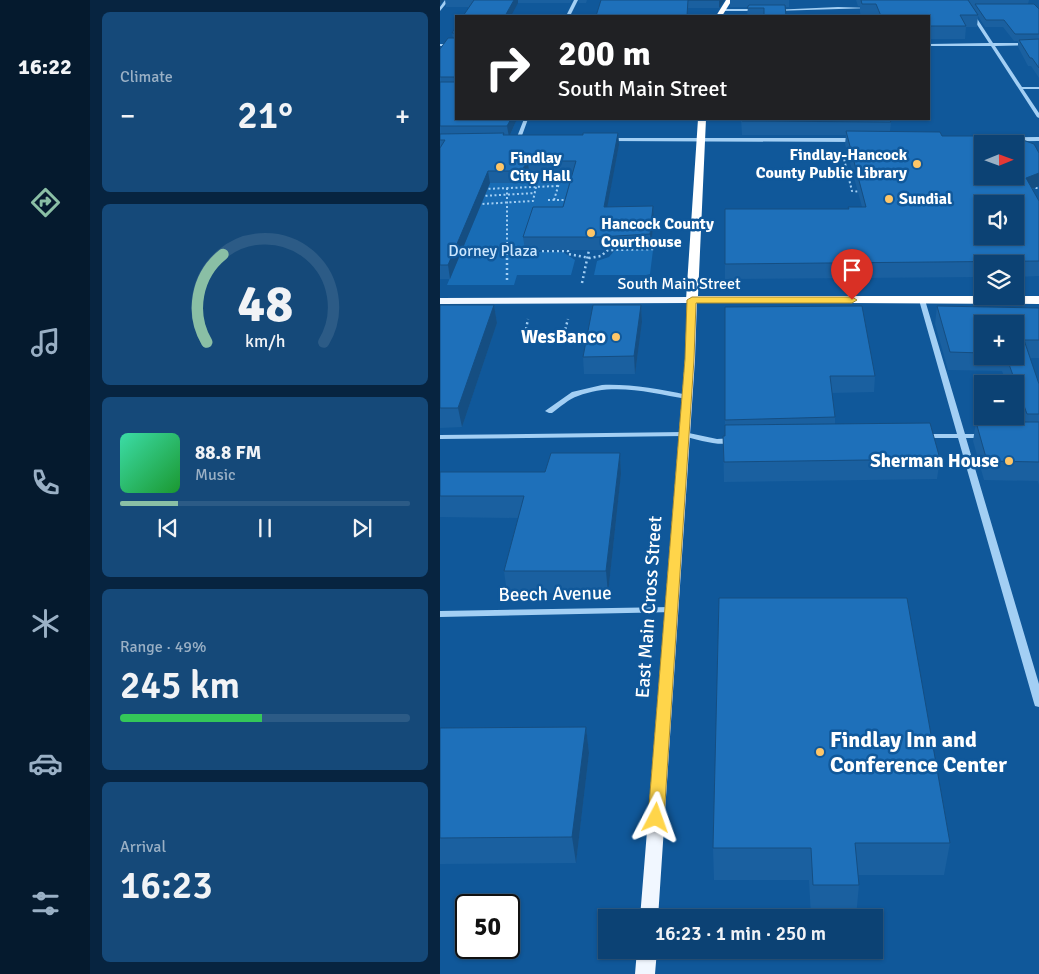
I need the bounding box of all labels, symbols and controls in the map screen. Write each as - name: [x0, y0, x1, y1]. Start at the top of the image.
- text: 200 m: [558, 32, 651, 75]
- icon: right: [475, 35, 540, 100]
- text: 16:22: [18, 53, 72, 80]
- text: Climate: [120, 67, 173, 87]
- text: South Main Street: [558, 75, 727, 102]
- text: 21°: [237, 92, 293, 139]
- text: −: [120, 99, 135, 133]
- text: +: [395, 99, 410, 133]
- north arrow: [974, 135, 1024, 185]
- map controls: [974, 135, 1024, 425]
- place label: Findlay-Hancock County Public Library: [756, 145, 908, 183]
- place label: Findlay City Hall: [510, 148, 571, 186]
- marker: Findlay-Hancock County Public Library: [911, 158, 923, 170]
- marker: Findlay City Hall: [494, 161, 506, 173]
- icon: directions: [28, 185, 63, 220]
- place label: Sundial: [899, 189, 952, 209]
- marker: Sundial: [883, 193, 895, 205]
- button: sound: [974, 195, 1024, 245]
- place label: Hancock County Courthouse: [601, 214, 714, 252]
- marker: Hancock County Courthouse: [585, 227, 597, 239]
- park label: Dorney Plaza: [448, 241, 538, 261]
- pin: [831, 249, 873, 300]
- button: layers: [974, 255, 1024, 305]
- icon: arrive: [838, 256, 866, 284]
- text: 48: [237, 272, 293, 336]
- street label: South Main Street: [617, 274, 741, 294]
- button: +: [974, 315, 1024, 365]
- icon: music: [28, 325, 63, 360]
- place label: WesBanco: [521, 325, 606, 349]
- text: km/h: [245, 330, 285, 352]
- marker: WesBanco: [610, 331, 622, 343]
- button: −: [974, 375, 1024, 425]
- text: 88.8 FM: [195, 441, 261, 465]
- place label: Sherman House: [870, 449, 999, 473]
- marker: Sherman House: [1003, 455, 1015, 467]
- icon: phone: [28, 465, 63, 500]
- text: Music: [195, 465, 236, 485]
- icon: previous: [154, 514, 182, 542]
- icon: pause: [251, 514, 279, 542]
- icon: next: [348, 514, 376, 542]
- street label: East Main Cross Street: [631, 515, 667, 699]
- street label: Beech Avenue: [498, 581, 612, 607]
- icon: climate: [28, 606, 63, 641]
- text: Range · 49%: [120, 637, 206, 657]
- text: 245 km: [120, 662, 240, 709]
- place label: Findlay Inn and Conference Center: [830, 726, 1007, 778]
- icon: car: [28, 746, 63, 781]
- marker: Findlay Inn and Conference Center: [814, 746, 826, 758]
- position arrow: [629, 791, 681, 843]
- text: Arrival: [120, 837, 166, 857]
- text: 16:23: [120, 862, 213, 909]
- icon: filters: [28, 886, 63, 921]
- speed limit sign: 50: [455, 894, 520, 959]
- text: 16:23 · 1 min · 250 m: [655, 922, 826, 946]

